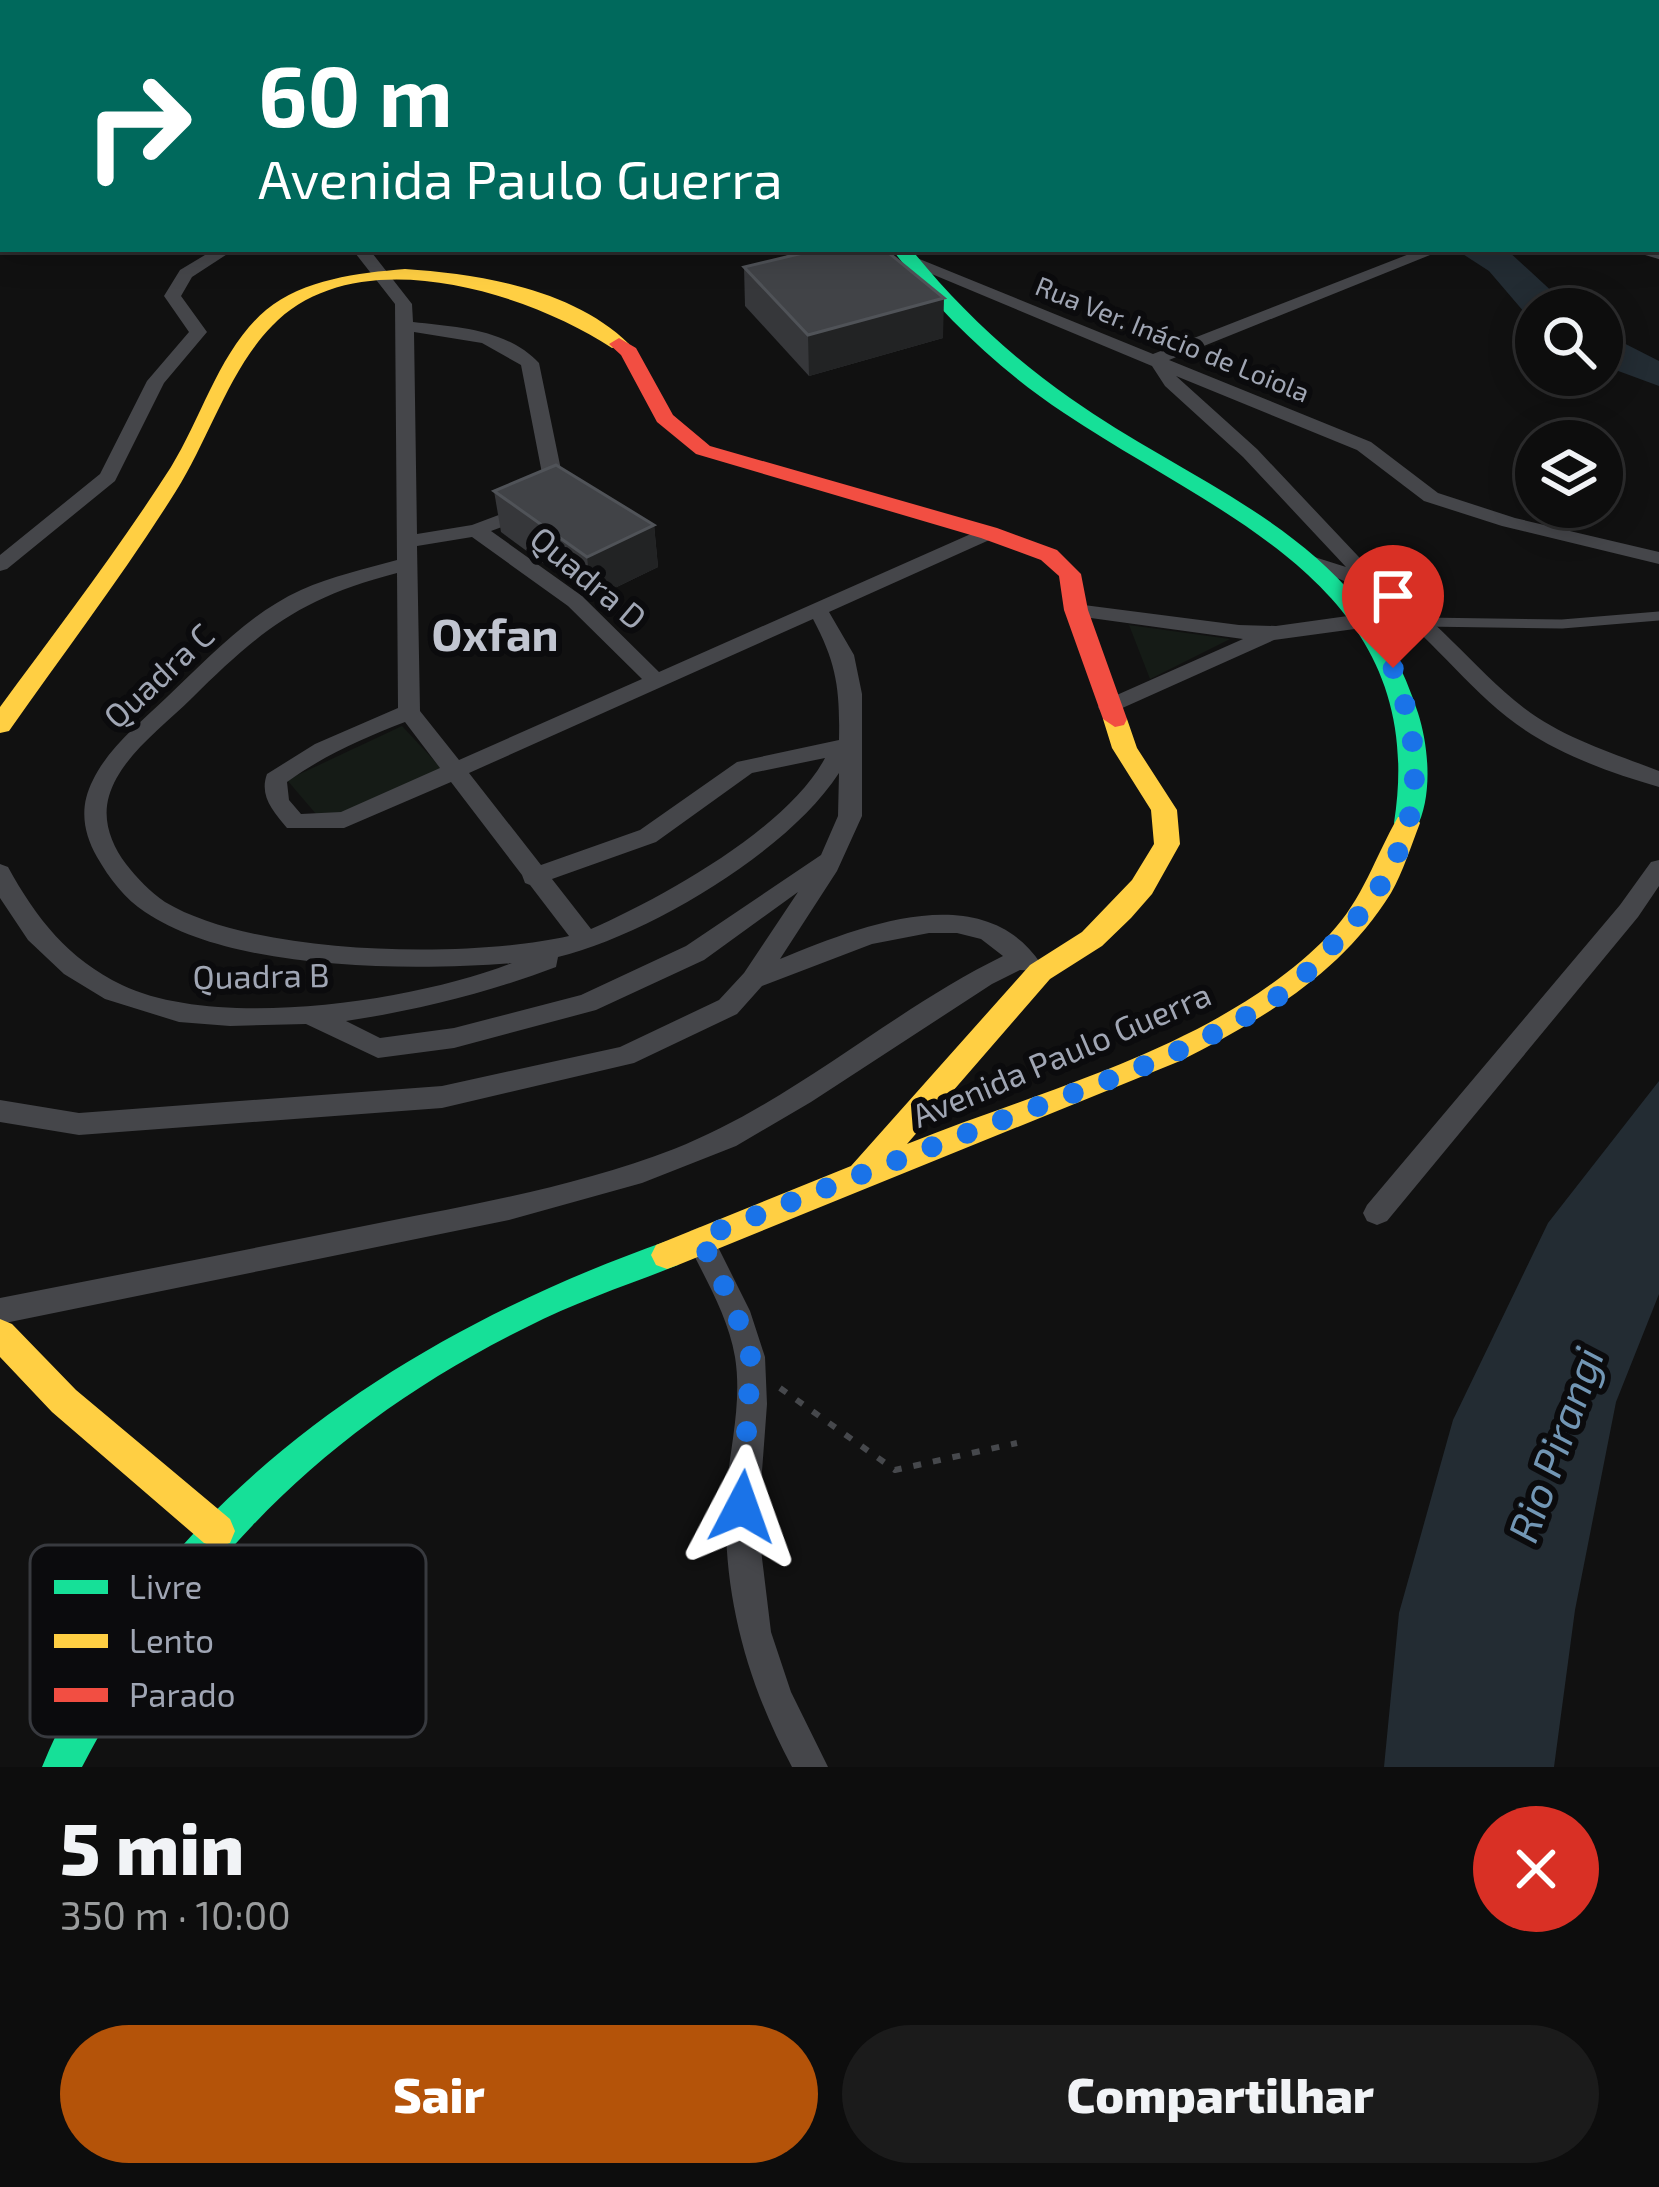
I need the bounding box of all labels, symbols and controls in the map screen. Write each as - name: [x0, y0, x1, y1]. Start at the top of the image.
- text: 60 m: [258, 43, 453, 144]
- icon: right: [60, 48, 216, 204]
- text: Avenida Paulo Guerra: [258, 145, 783, 210]
- street label: Rua Ver. Inácio de Loiola: [1031, 268, 1315, 408]
- map controls: [1515, 288, 1623, 528]
- button: search: [1515, 288, 1623, 396]
- button: layers: [1515, 420, 1623, 528]
- street label: Quadra D: [523, 517, 655, 637]
- pin: [1342, 545, 1444, 668]
- icon: arrive: [1360, 563, 1426, 629]
- district label: Oxfan: [431, 606, 559, 660]
- street label: Quadra C: [95, 614, 221, 736]
- street label: Quadra B: [192, 954, 330, 996]
- street label: Avenida Paulo Guerra: [906, 973, 1216, 1135]
- water label: Rio Pirangi: [1496, 1340, 1613, 1549]
- position arrow: [679, 1444, 805, 1570]
- legend: [30, 1545, 426, 1737]
- text: Livre: [129, 1566, 202, 1606]
- text: Lento: [129, 1620, 214, 1660]
- text: Parado: [129, 1674, 235, 1714]
- text: 5 min: [60, 1803, 244, 1889]
- button: close: [1473, 1806, 1599, 1932]
- text: 350 m · 10:00: [60, 1891, 291, 1938]
- button: Sair: [60, 2025, 818, 2163]
- button: Compartilhar: [842, 2025, 1599, 2163]

